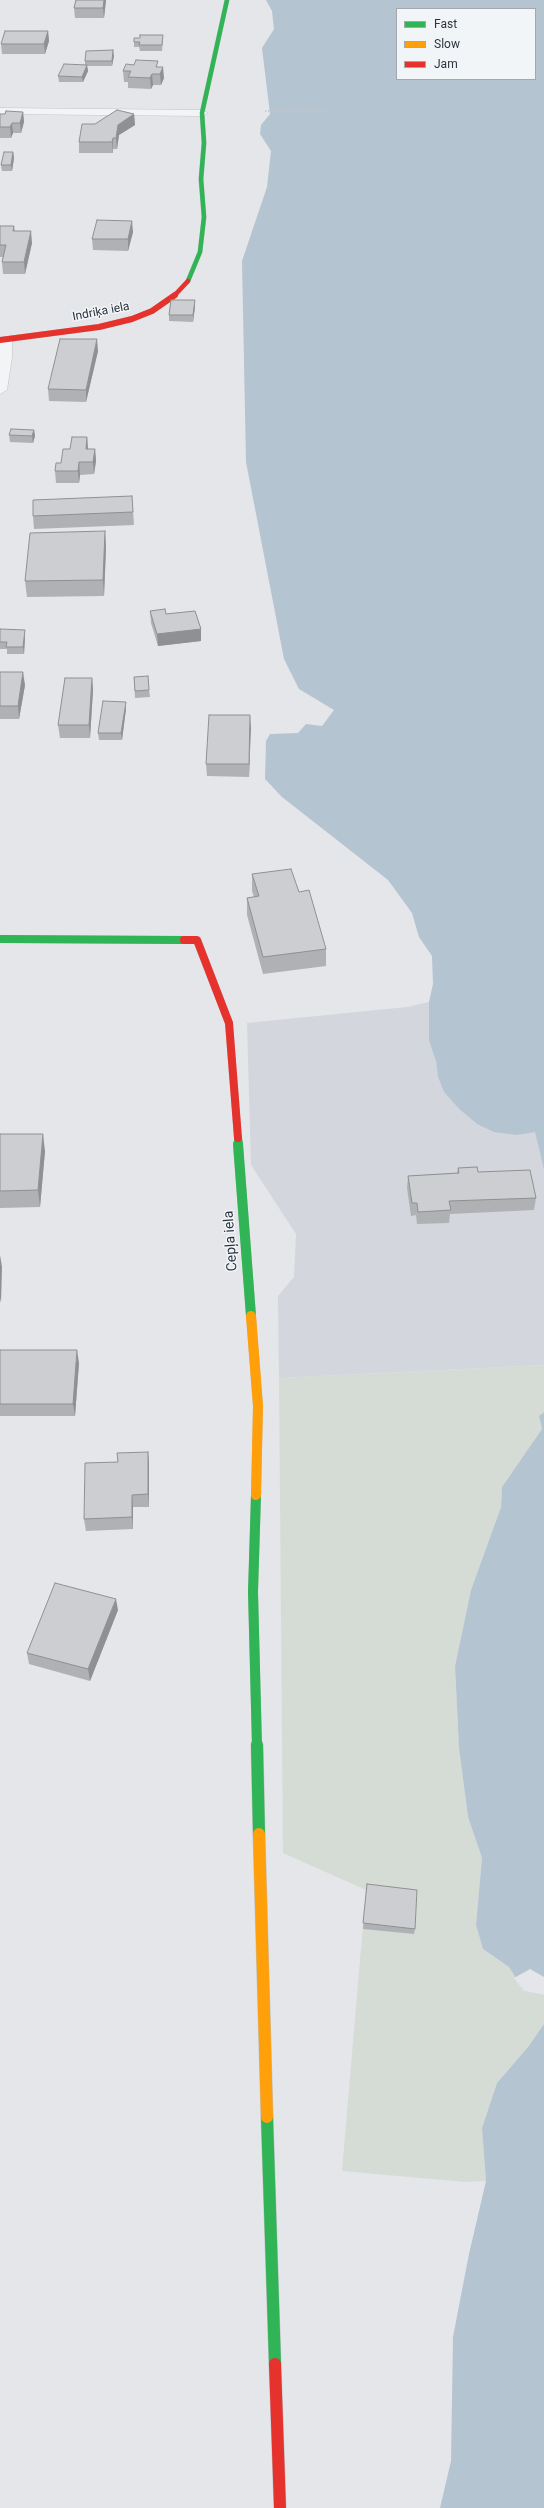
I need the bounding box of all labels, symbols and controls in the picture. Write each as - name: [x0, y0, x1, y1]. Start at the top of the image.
- legend: [396, 8, 536, 80]
- text: Fast: [434, 17, 457, 31]
- text: Slow: [434, 37, 460, 51]
- text: Jam: [434, 57, 458, 71]
- street label: Indriķa iela: [71, 299, 131, 325]
- street label: Cepļa iela: [221, 1210, 241, 1272]

